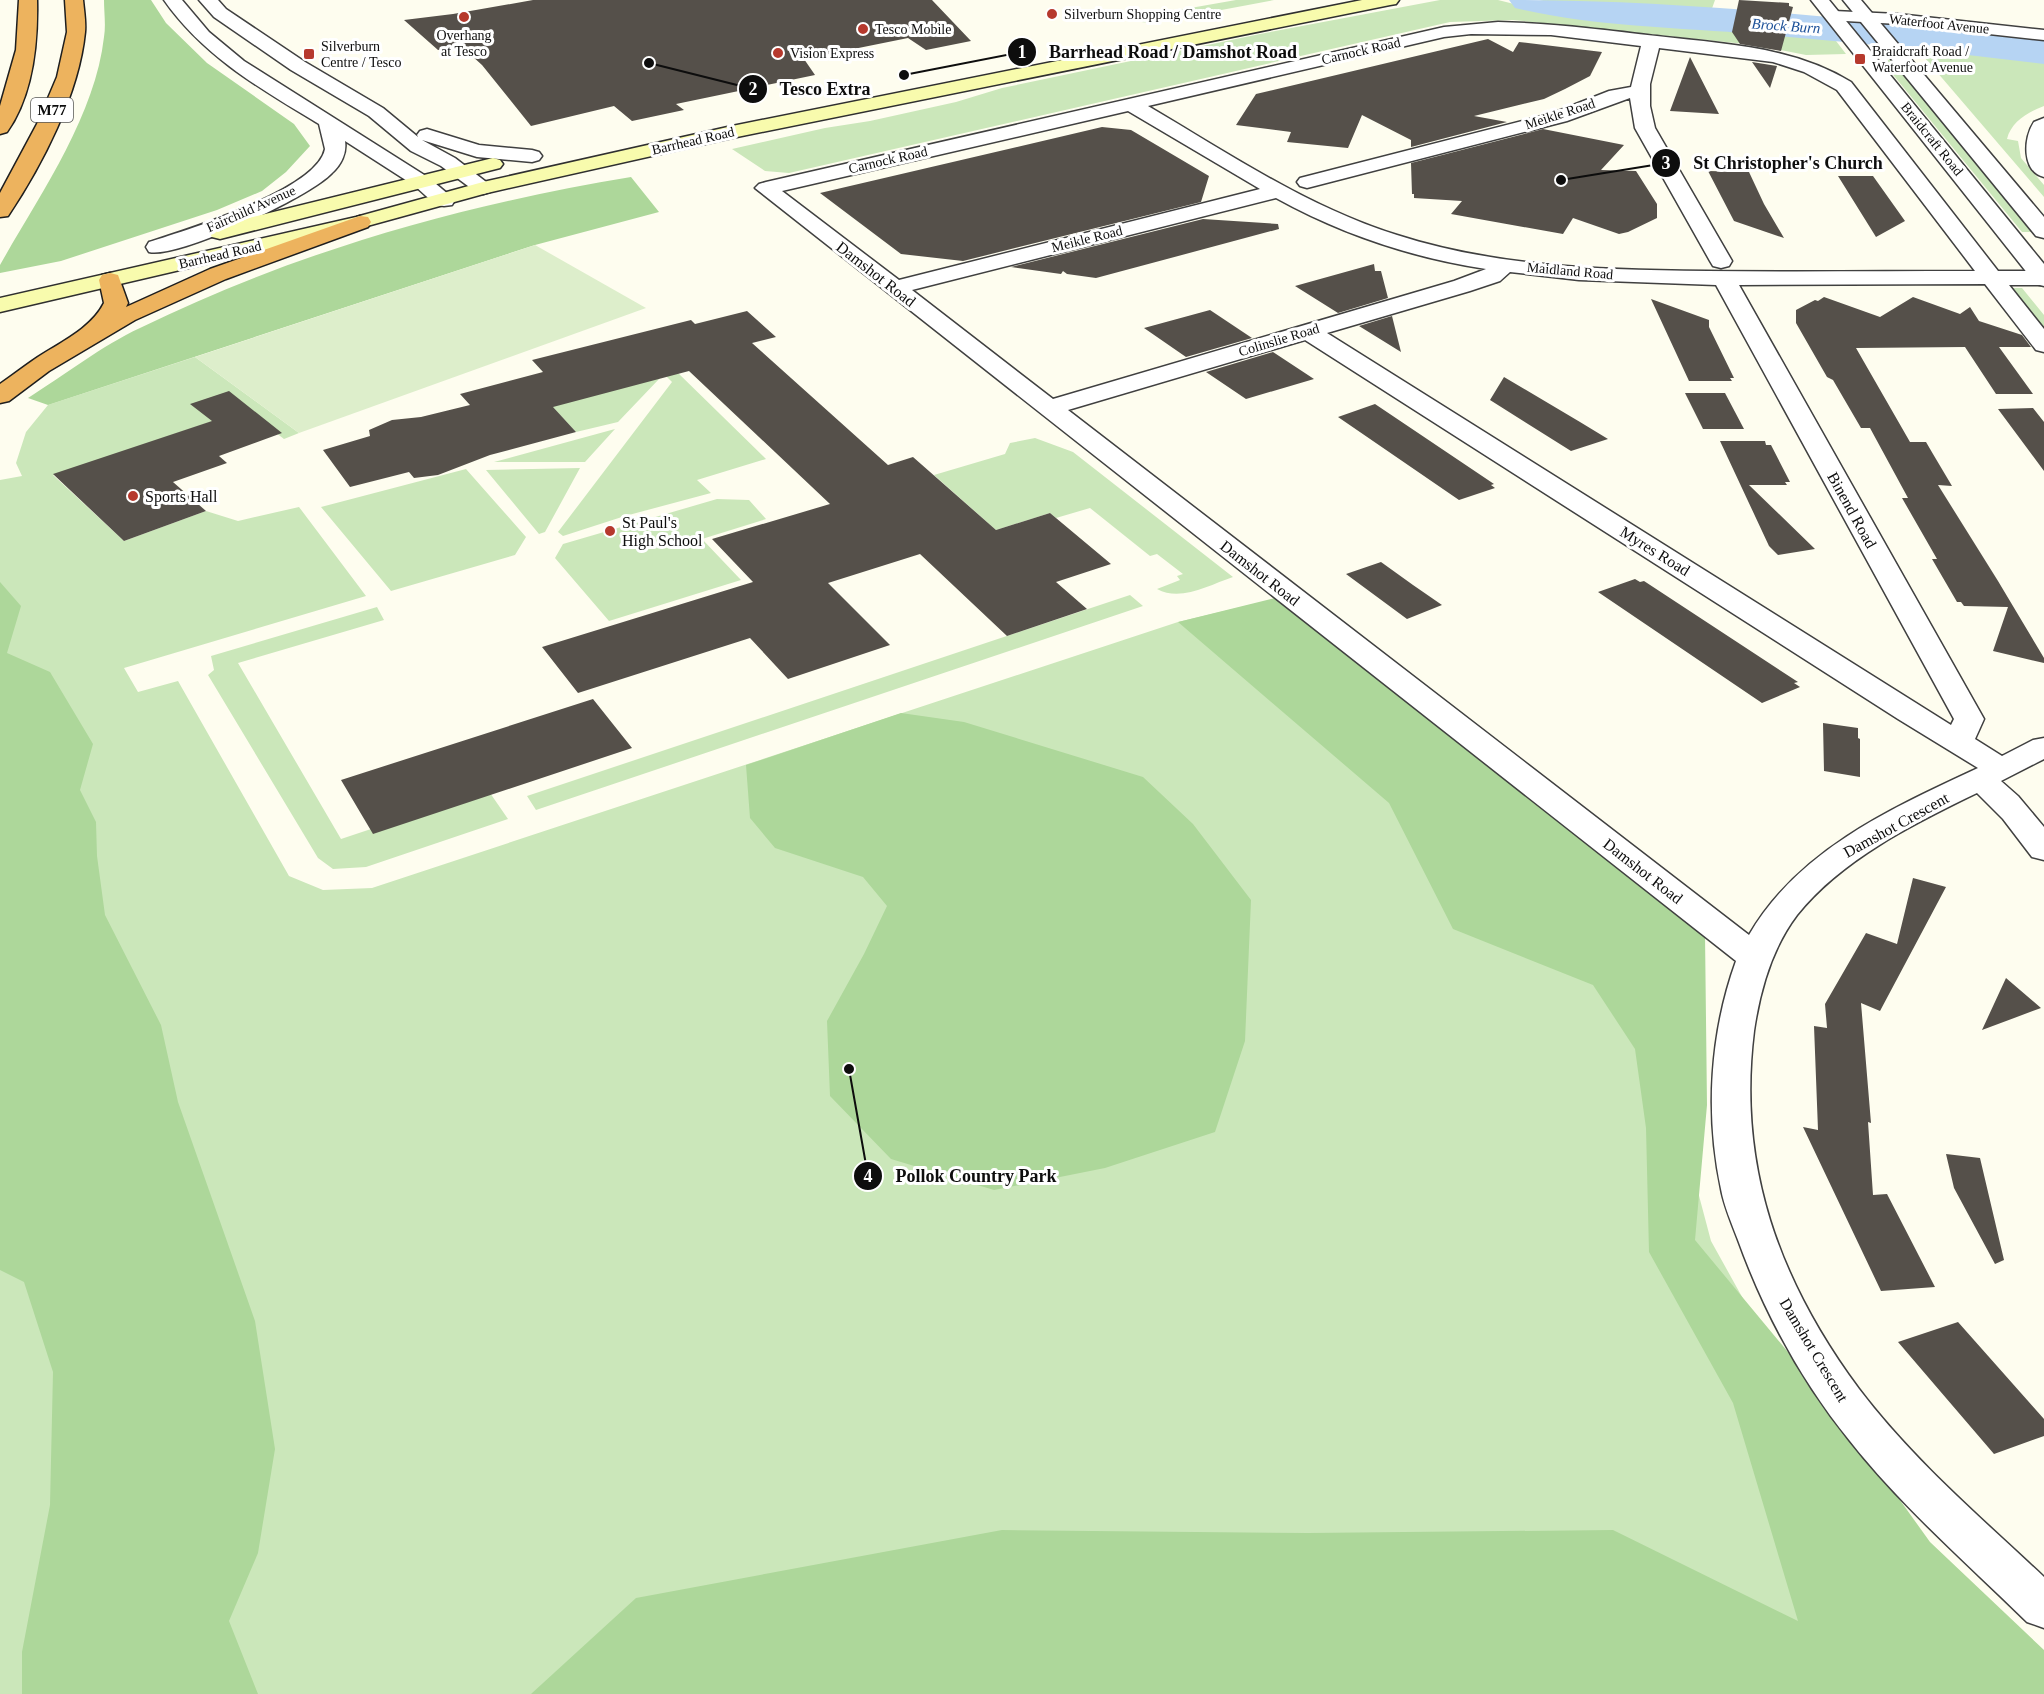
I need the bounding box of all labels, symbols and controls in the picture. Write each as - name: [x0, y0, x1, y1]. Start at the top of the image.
- marker: Silverburn Shopping Centre: [1045, 7, 1059, 21]
- place label: Silverburn Shopping Centre: [1064, 7, 1221, 22]
- marker: Overhang at Tesco: [457, 10, 471, 24]
- street label: Waterfoot Avenue: [1888, 11, 1990, 37]
- water label: Brock Burn: [1751, 16, 1821, 36]
- marker: Tesco Mobile: [856, 22, 870, 36]
- place label: Tesco Mobile: [875, 22, 951, 37]
- place label: Overhang at Tesco: [436, 28, 492, 59]
- callout: Barrhead Road / Damshot Road: [1007, 34, 1309, 70]
- street label: Carnock Road: [1320, 35, 1402, 67]
- place label: Silverburn Centre / Tesco: [321, 39, 401, 70]
- text: 1: [1018, 42, 1027, 62]
- text: Barrhead Road / Damshot Road: [1049, 42, 1297, 62]
- place label: Braidcraft Road / Waterfoot Avenue: [1872, 44, 1973, 75]
- marker: Vision Express: [771, 46, 785, 60]
- place label: Vision Express: [790, 46, 874, 61]
- marker: Silverburn Centre / Tesco: [302, 47, 316, 61]
- marker: Braidcraft Road / Waterfoot Avenue: [1853, 52, 1867, 66]
- callout: Tesco Extra: [738, 71, 883, 107]
- text: 2: [749, 79, 758, 99]
- text: Tesco Extra: [780, 79, 870, 99]
- street label: Meikle Road: [1523, 96, 1597, 132]
- road number: M77: [31, 98, 73, 122]
- street label: Braidcraft Road: [1898, 99, 1966, 179]
- street label: Barrhead Road: [650, 124, 736, 158]
- street label: Carnock Road: [847, 144, 929, 176]
- callout: St Christopher's Church: [1651, 145, 1895, 181]
- text: 3: [1662, 153, 1671, 173]
- text: St Christopher's Church: [1693, 153, 1883, 173]
- street label: Fairchild Avenue: [204, 183, 298, 235]
- street label: Meikle Road: [1050, 223, 1124, 255]
- street label: Barrhead Road: [177, 238, 263, 272]
- street label: Damshot Road: [833, 238, 919, 310]
- street label: Maidland Road: [1526, 260, 1614, 282]
- street label: Colinslie Road: [1237, 321, 1321, 359]
- street label: Binend Road: [1824, 469, 1880, 551]
- place label: Sports Hall: [145, 488, 218, 506]
- marker: Sports Hall: [126, 489, 140, 503]
- place label: St Paul's High School: [622, 514, 703, 550]
- street label: Myres Road: [1617, 523, 1693, 580]
- marker: St Paul's High School: [603, 524, 617, 538]
- street label: Damshot Road: [1217, 537, 1303, 609]
- street label: Damshot Crescent: [1840, 789, 1952, 861]
- street label: Damshot Road: [1600, 835, 1686, 907]
- callout: Pollok Country Park: [853, 1158, 1068, 1194]
- text: 4: [864, 1166, 873, 1186]
- text: Pollok Country Park: [895, 1166, 1057, 1186]
- street label: Damshot Crescent: [1776, 1295, 1852, 1405]

